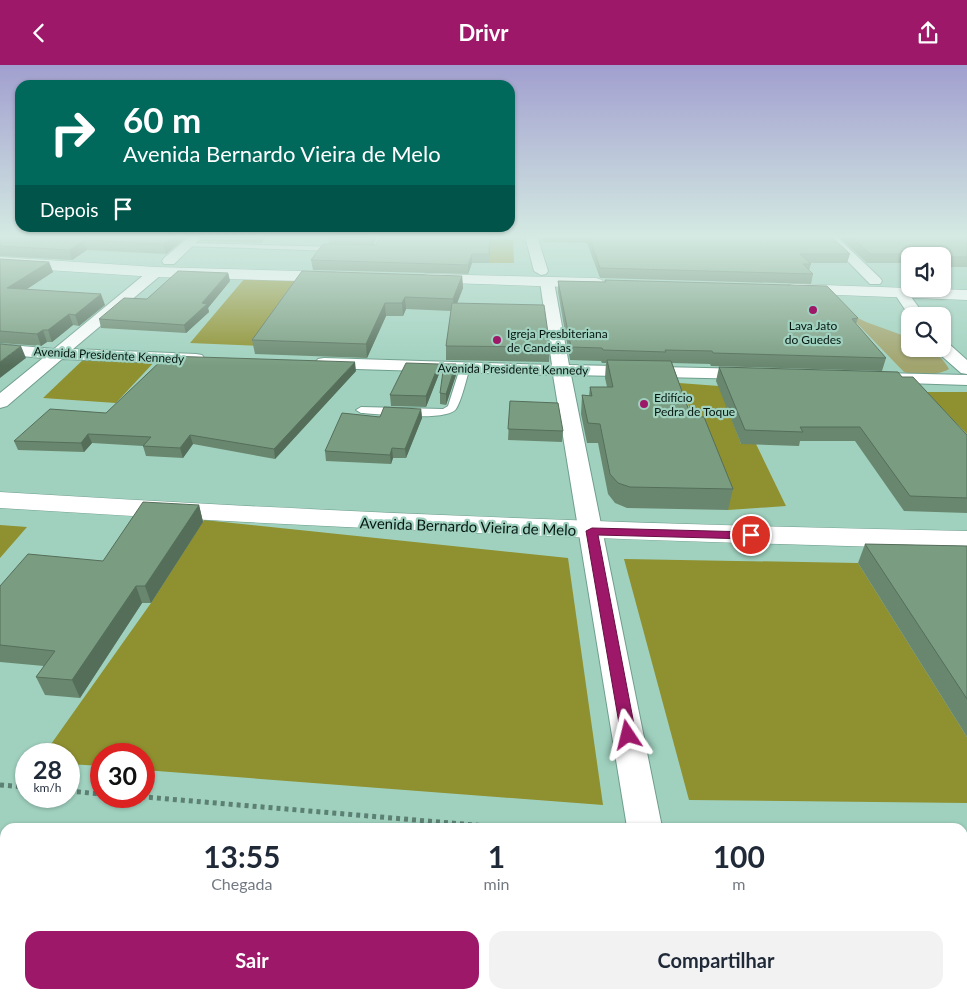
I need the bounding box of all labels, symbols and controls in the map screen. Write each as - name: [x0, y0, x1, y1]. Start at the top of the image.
- icon: back: [25, 19, 53, 47]
- text: Drivr: [458, 19, 509, 46]
- icon: share: [914, 19, 942, 47]
- text: 60 m: [123, 98, 201, 140]
- icon: right: [40, 100, 105, 165]
- text: Avenida Bernardo Vieira de Melo: [123, 140, 441, 167]
- icon: arrive: [109, 195, 137, 223]
- text: Depois: [40, 198, 99, 221]
- map controls: [901, 247, 951, 357]
- button: sound: [901, 247, 951, 297]
- marker: Lava Jato do Guedes: [807, 304, 819, 316]
- button: search: [901, 307, 951, 357]
- place label: Lava Jato do Guedes: [785, 318, 841, 347]
- place label: Igreja Presbiteriana de Candeias: [507, 326, 608, 355]
- marker: Igreja Presbiteriana de Candeias: [491, 334, 503, 346]
- street label: Avenida Presidente Kennedy: [33, 344, 185, 366]
- street label: Avenida Presidente Kennedy: [437, 360, 589, 378]
- place label: Edifício Pedra de Toque: [654, 390, 735, 419]
- marker: Edifício Pedra de Toque: [638, 398, 650, 410]
- street label: Avenida Bernardo Vieira de Melo: [359, 513, 577, 539]
- pin: [730, 514, 772, 556]
- icon: arrive: [737, 521, 765, 549]
- position arrow: [601, 708, 653, 760]
- speed limit sign: 30: [90, 743, 155, 808]
- text: 28: [33, 754, 62, 784]
- text: km/h: [33, 780, 62, 795]
- text: 13:55: [203, 838, 280, 874]
- text: 1: [488, 838, 505, 874]
- text: 100: [713, 838, 765, 874]
- text: Chegada: [211, 874, 272, 893]
- text: min: [484, 874, 510, 893]
- text: m: [732, 874, 745, 893]
- button: Sair: [25, 931, 479, 989]
- button: Compartilhar: [489, 931, 943, 989]

